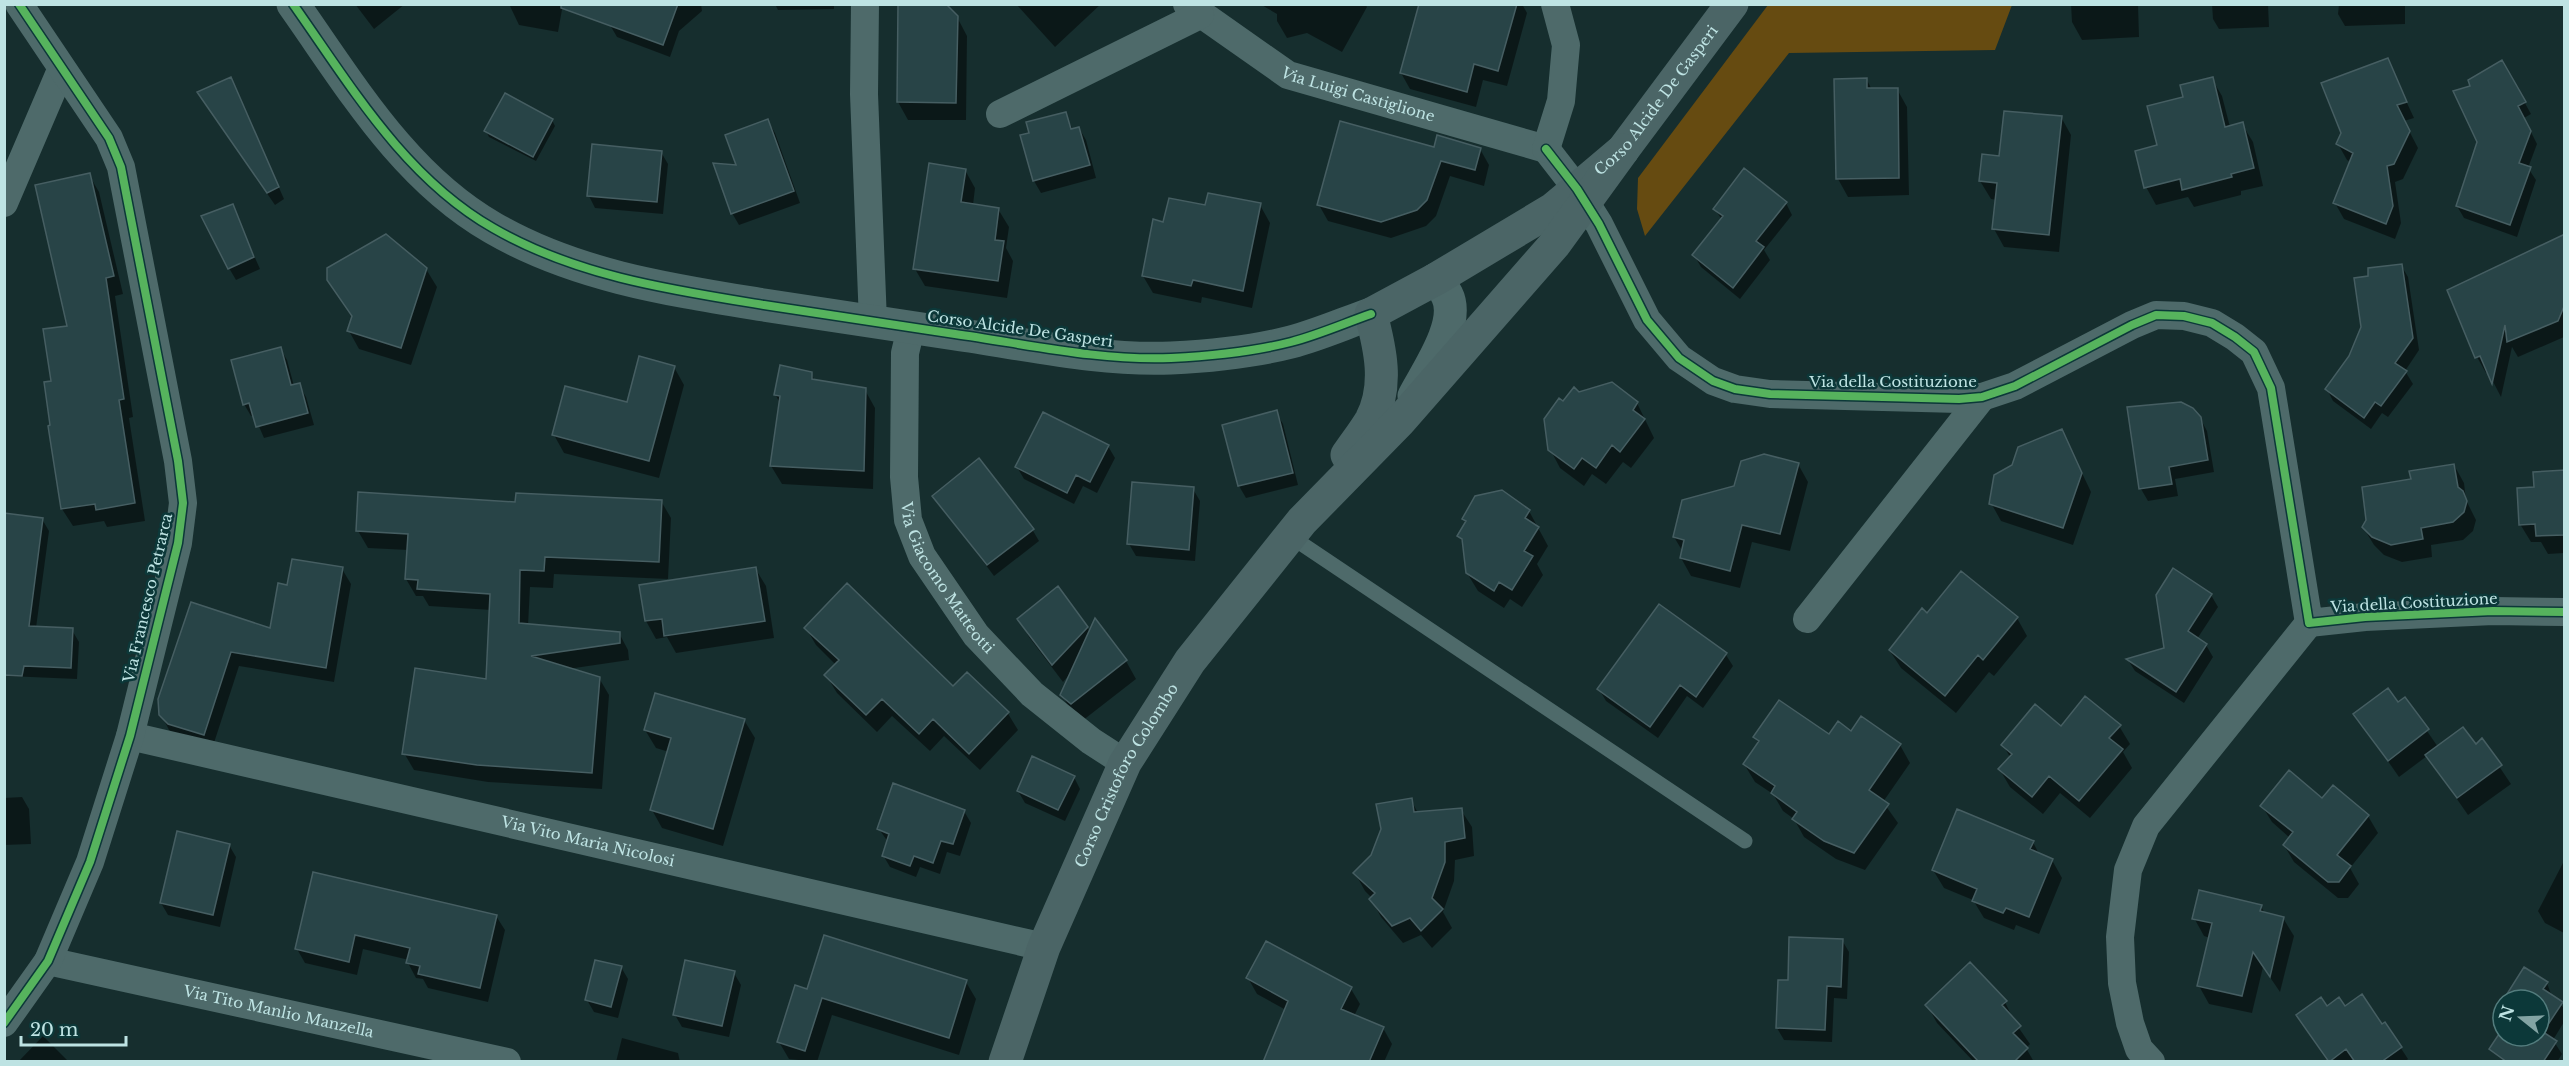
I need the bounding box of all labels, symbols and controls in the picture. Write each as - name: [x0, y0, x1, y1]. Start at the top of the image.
- street label: Corso Alcide De Gasperi: [1590, 21, 1722, 179]
- street label: Via Luigi Castiglione: [1276, 62, 1437, 126]
- street label: Corso Alcide De Gasperi: [926, 306, 1114, 351]
- street label: Via della Costituzione: [1808, 372, 1977, 391]
- street label: Via Giacomo Matteotti: [897, 500, 999, 657]
- street label: Via Francesco Petrarca: [119, 511, 176, 685]
- street label: Via della Costituzione: [2329, 589, 2498, 616]
- street label: Corso Cristoforo Colombo: [1070, 680, 1182, 870]
- street label: Via Vito Maria Nicolosi: [498, 812, 677, 870]
- street label: Via Tito Manlio Manzella: [181, 981, 376, 1042]
- north arrow: [2491, 988, 2551, 1048]
- text: N: [2495, 1003, 2519, 1024]
- scale bar: [21, 1009, 126, 1047]
- text: 20 m: [30, 1019, 78, 1041]

